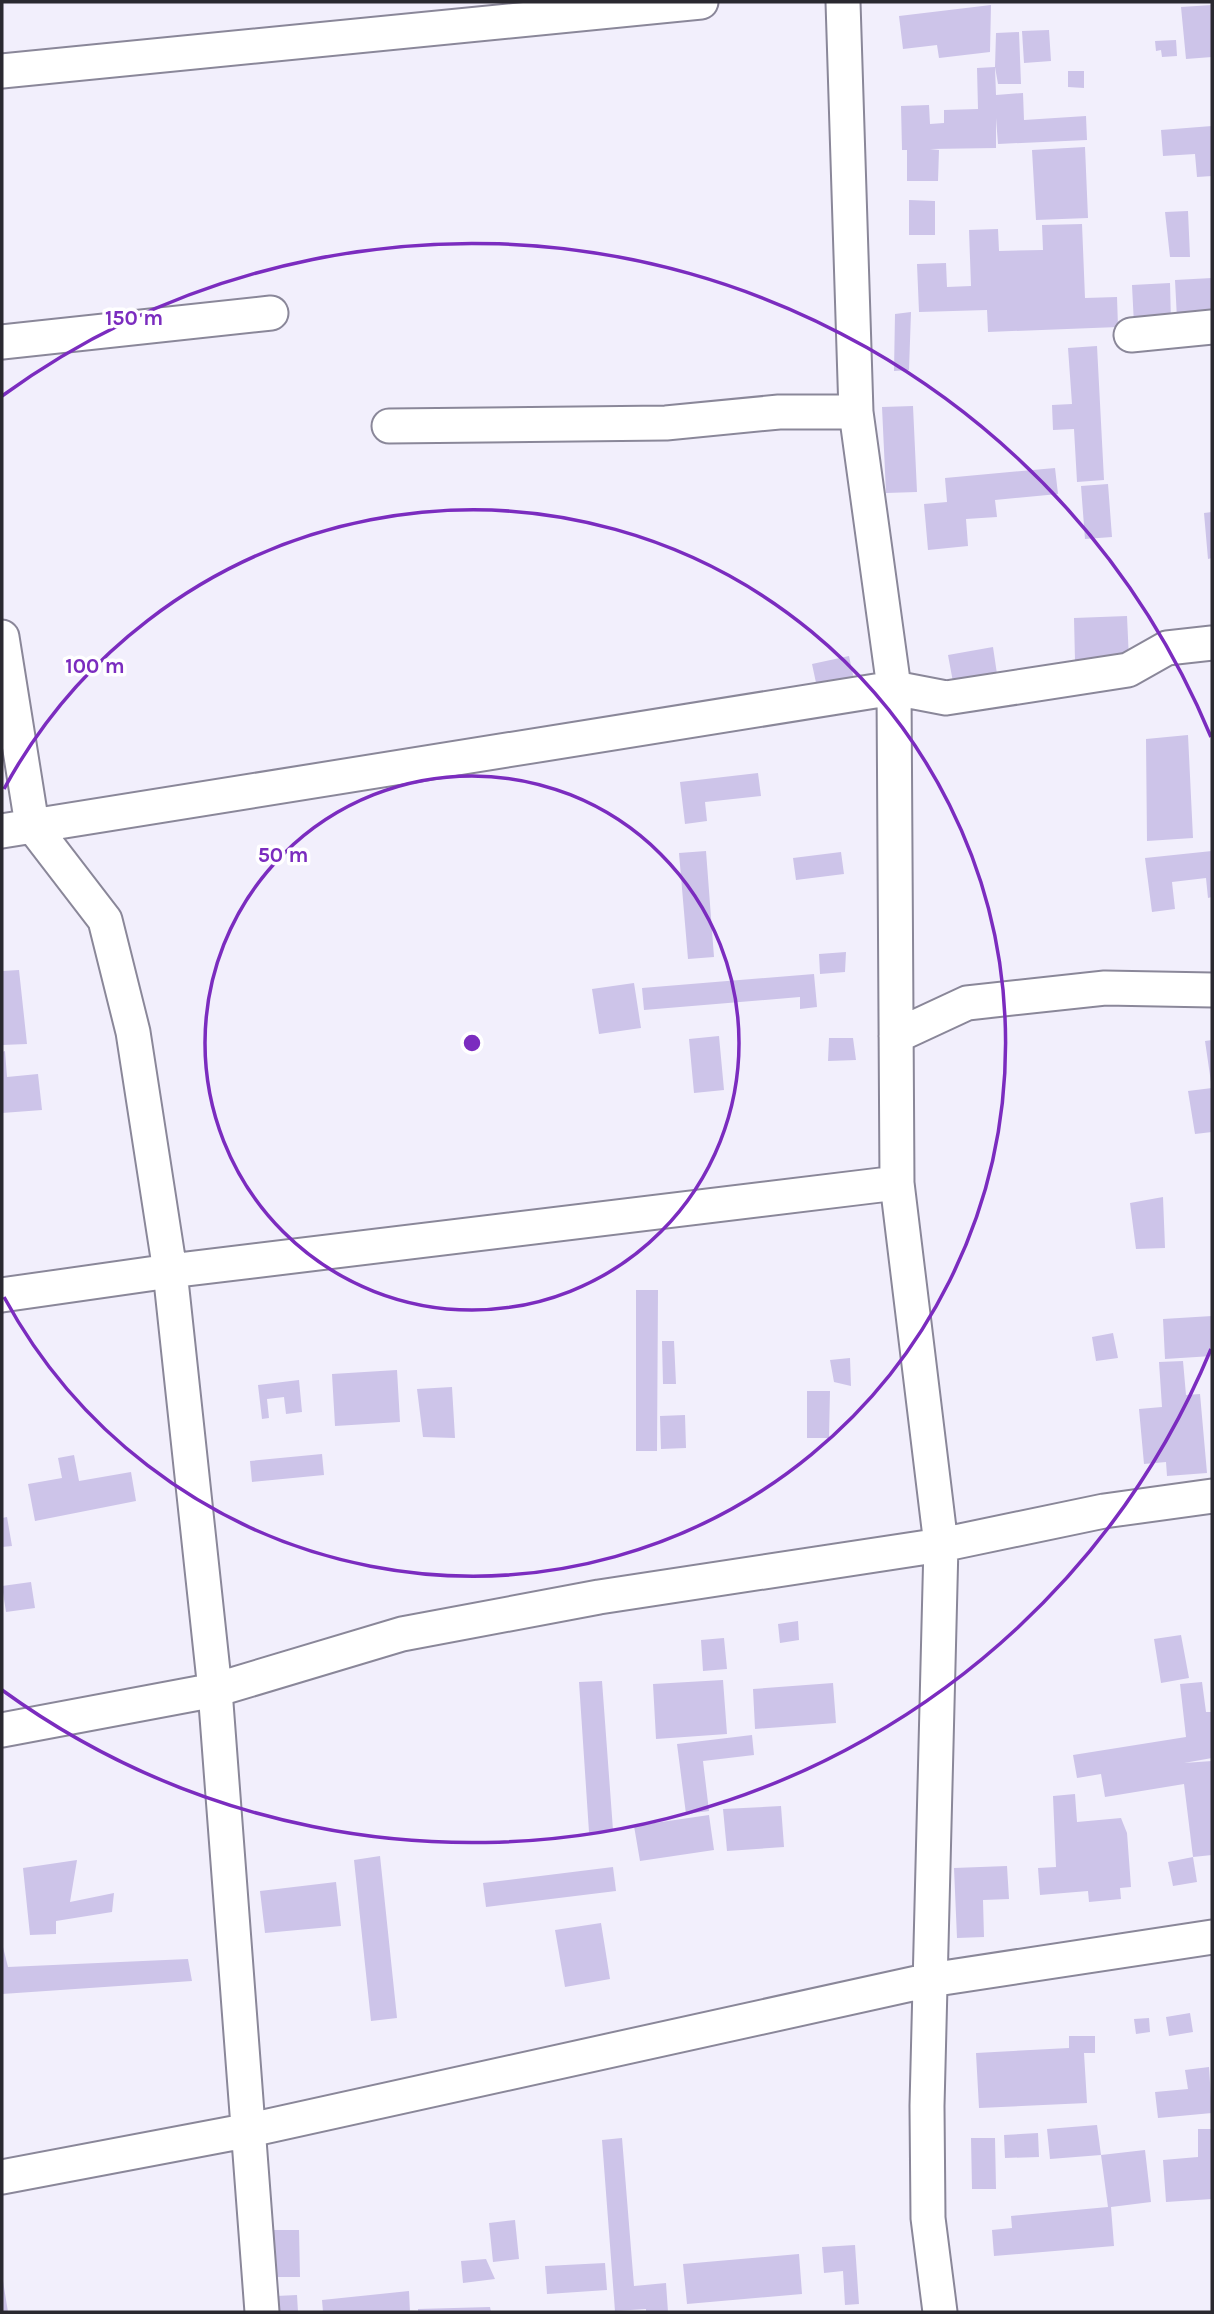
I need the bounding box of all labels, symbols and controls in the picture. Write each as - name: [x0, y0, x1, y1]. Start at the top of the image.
- text: 150 m: [105, 306, 163, 330]
- text: 100 m: [65, 654, 125, 678]
- text: 50 m: [258, 843, 308, 867]
- centre of rings: [460, 1031, 484, 1055]

